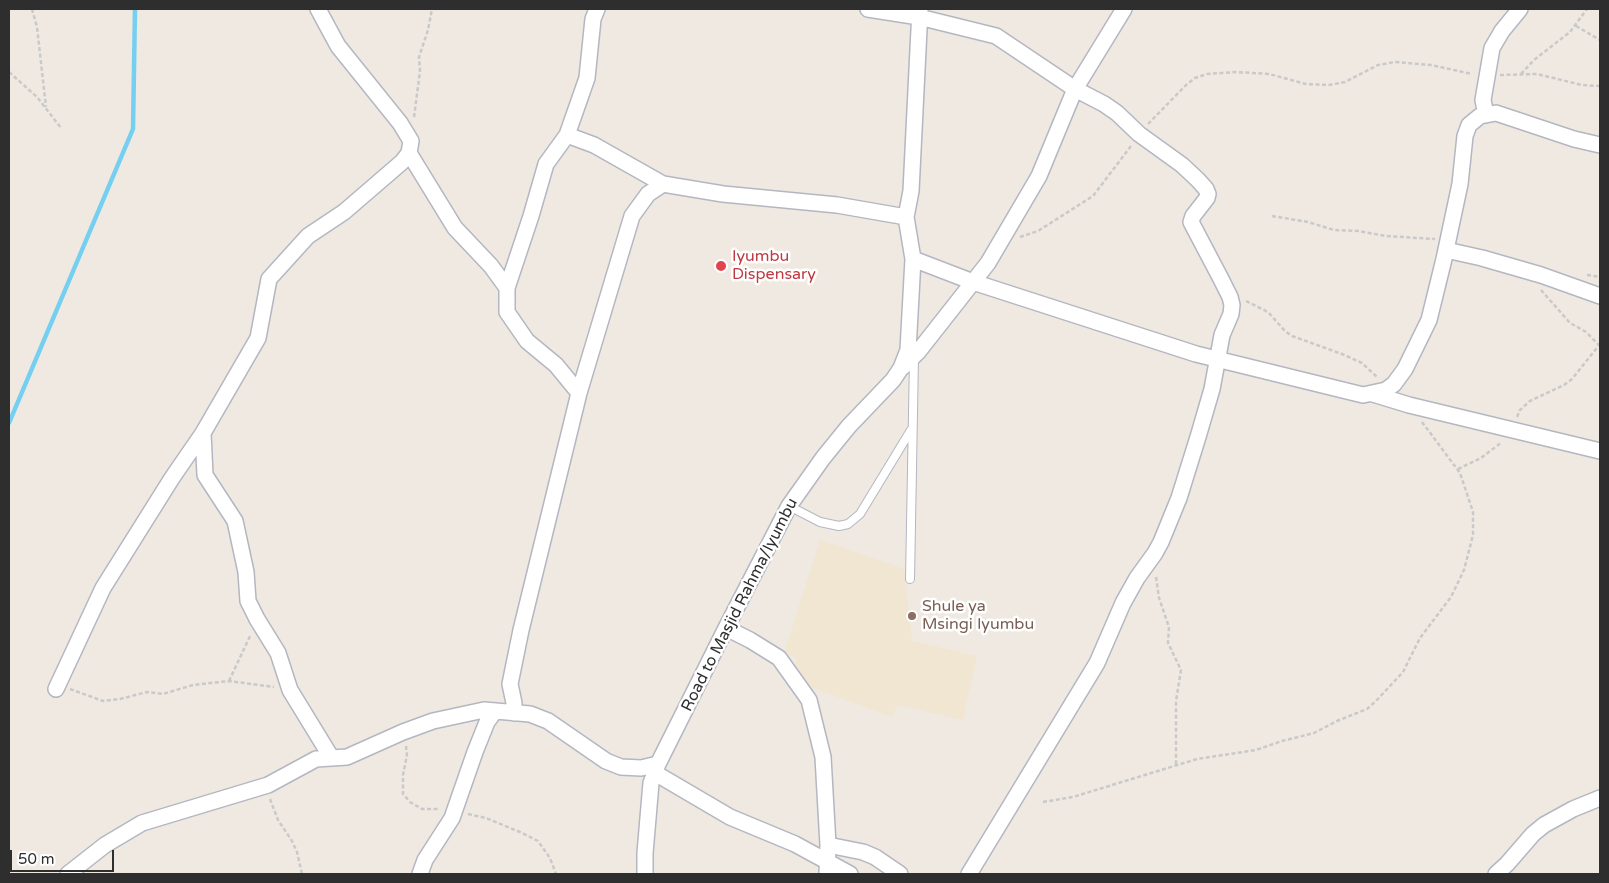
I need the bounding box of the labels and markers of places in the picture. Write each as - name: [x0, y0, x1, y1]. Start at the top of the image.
- place label: Iyumbu Dispensary: [732, 247, 816, 285]
- marker: Iyumbu Dispensary: [714, 259, 728, 273]
- place label: Shule ya Msingi Iyumbu: [922, 597, 1034, 635]
- marker: Shule ya Msingi Iyumbu: [906, 610, 918, 622]

